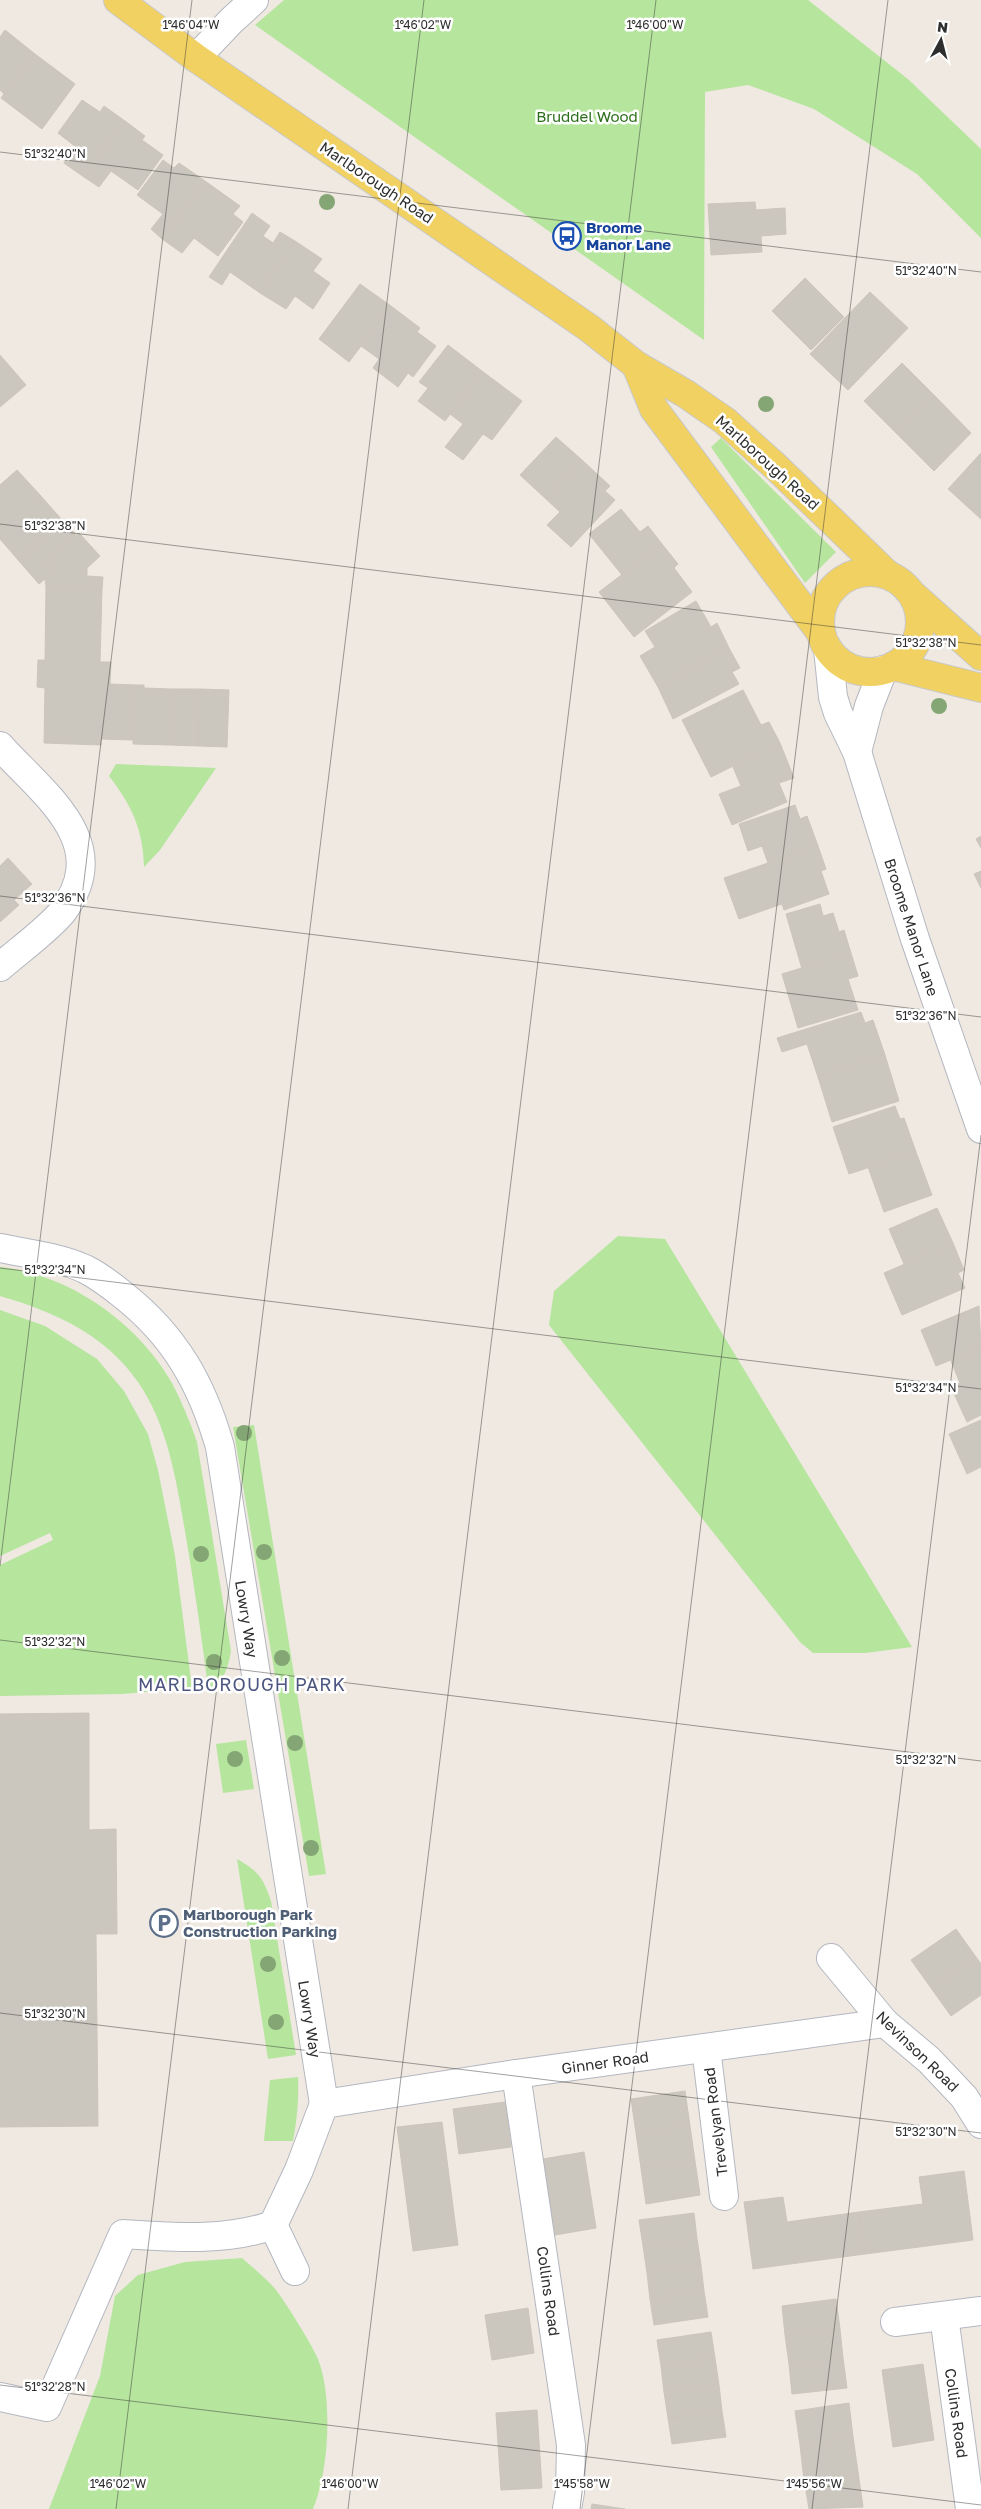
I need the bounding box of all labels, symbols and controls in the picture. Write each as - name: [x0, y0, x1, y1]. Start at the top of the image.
- north arrow: [916, 15, 966, 65]
- text: 1°46'04"W: [163, 17, 220, 32]
- text: 1°46'02"W: [395, 17, 452, 32]
- text: 1°46'00"W: [626, 17, 684, 32]
- text: N: [936, 18, 949, 36]
- park label: Bruddel Wood: [536, 107, 638, 125]
- street label: Marlborough Road: [317, 137, 437, 227]
- text: 51°32'40"N: [24, 146, 86, 161]
- place label: Broome Manor Lane: [586, 218, 671, 253]
- bus stop icon: Broome Manor Lane: [552, 221, 582, 251]
- text: 51°32'40"N: [895, 263, 957, 278]
- street label: Marlborough Road: [713, 411, 823, 513]
- text: 51°32'38"N: [24, 518, 86, 533]
- text: 51°32'38"N: [895, 635, 957, 650]
- street label: Broome Manor Lane: [881, 856, 943, 998]
- text: 51°32'36"N: [24, 890, 86, 905]
- text: 51°32'36"N: [895, 1008, 957, 1023]
- text: 51°32'34"N: [24, 1262, 86, 1277]
- text: 51°32'34"N: [895, 1380, 957, 1395]
- street label: Lowry Way: [232, 1579, 262, 1660]
- text: 51°32'32"N: [25, 1634, 85, 1649]
- district label: MARLBOROUGH PARK: [138, 1673, 346, 1695]
- text: 51°32'32"N: [896, 1752, 956, 1767]
- place label: Marlborough Park Construction Parking: [183, 1905, 337, 1940]
- parking icon: Marlborough Park Construction Parking: [149, 1908, 179, 1938]
- street label: Lowry Way: [295, 1979, 325, 2060]
- text: 51°32'30"N: [24, 2006, 86, 2021]
- street label: Nevinson Road: [873, 2007, 963, 2095]
- street label: Ginner Road: [560, 2047, 650, 2077]
- street label: Trevelyan Road: [699, 2067, 731, 2177]
- text: 51°32'30"N: [895, 2124, 957, 2139]
- street label: Collins Road: [534, 2245, 564, 2337]
- street label: Collins Road: [942, 2367, 972, 2459]
- text: 51°32'28"N: [24, 2379, 86, 2394]
- text: 1°46'02"W: [90, 2476, 147, 2491]
- text: 1°46'00"W: [321, 2476, 379, 2491]
- text: 1°45'58"W: [554, 2476, 611, 2491]
- text: 1°45'56"W: [786, 2476, 842, 2491]

